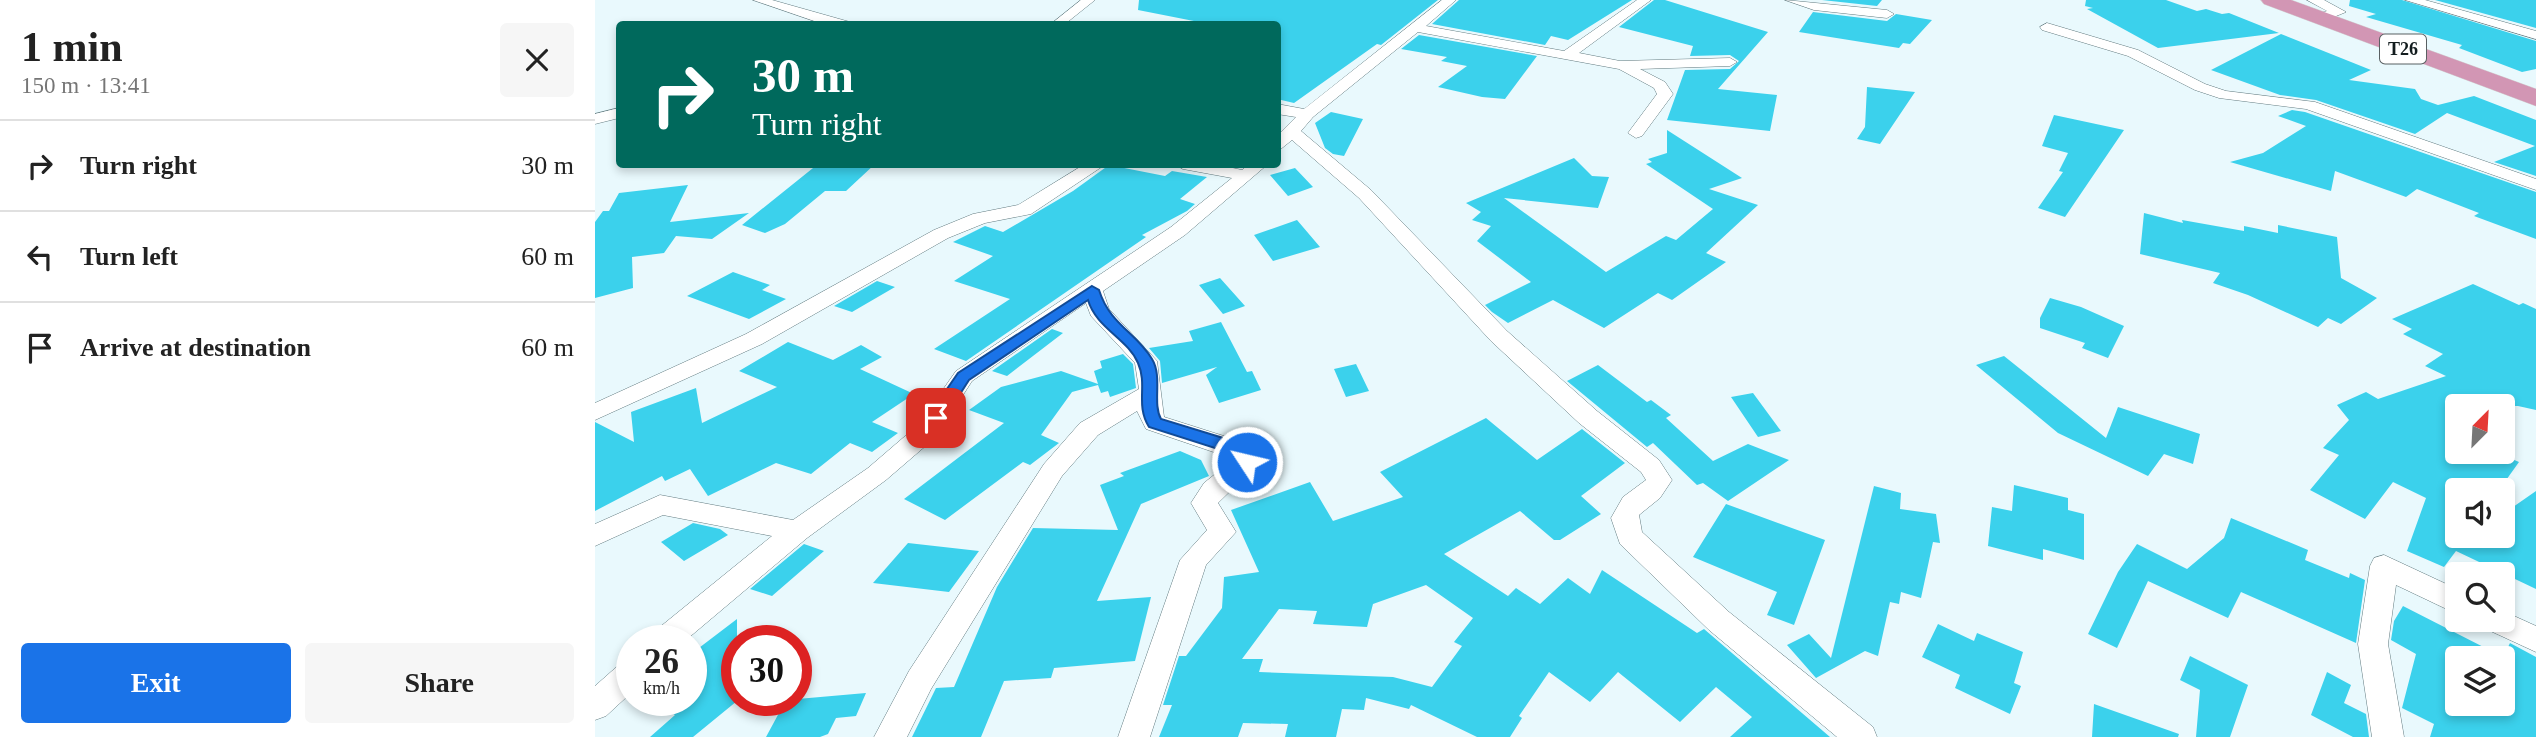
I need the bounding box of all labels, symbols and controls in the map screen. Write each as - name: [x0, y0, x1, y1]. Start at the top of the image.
- button: close: [500, 23, 574, 97]
- text: 1 min: [21, 24, 123, 70]
- road number: T26: [2380, 34, 2426, 64]
- text: 30 m: [752, 48, 854, 103]
- icon: right: [637, 49, 728, 140]
- text: 150 m · 13:41: [21, 73, 151, 98]
- text: Turn right: [752, 106, 882, 142]
- icon: right: [21, 147, 59, 185]
- text: Turn right: [80, 151, 197, 180]
- text: 30 m: [521, 151, 574, 180]
- icon: left: [21, 238, 59, 276]
- text: Turn left: [80, 242, 178, 271]
- text: 60 m: [521, 242, 574, 271]
- icon: arrive: [21, 329, 59, 367]
- text: Arrive at destination: [80, 333, 311, 362]
- text: 60 m: [521, 333, 574, 362]
- pin: [906, 388, 966, 448]
- north arrow: [2445, 394, 2515, 464]
- map controls: [2445, 394, 2515, 716]
- icon: arrive: [917, 399, 955, 437]
- position arrow: [1210, 425, 1284, 499]
- button: sound: [2445, 478, 2515, 548]
- button: search: [2445, 562, 2515, 632]
- speed limit sign: 30: [721, 625, 812, 716]
- text: 26: [644, 642, 679, 681]
- button: Exit: [21, 643, 291, 723]
- button: Share: [305, 643, 574, 723]
- button: layers: [2445, 646, 2515, 716]
- text: km/h: [643, 678, 680, 698]

